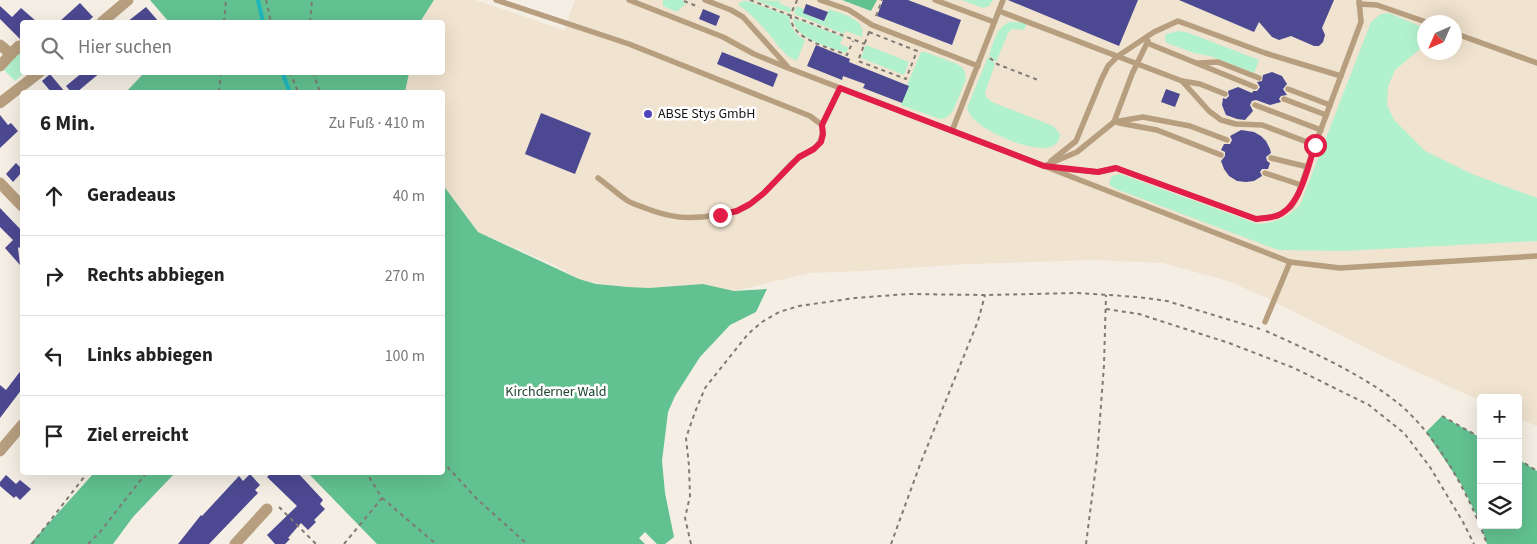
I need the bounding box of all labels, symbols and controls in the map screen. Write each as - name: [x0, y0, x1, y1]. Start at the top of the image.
- north arrow: [1417, 15, 1462, 60]
- search box: [20, 20, 445, 75]
- icon: search: [38, 34, 66, 62]
- text: Hier suchen: [78, 34, 172, 61]
- place label: ABSE Stys GmbH: [658, 104, 756, 124]
- text: 6 Min.: [40, 108, 95, 138]
- marker: ABSE Stys GmbH: [642, 108, 654, 120]
- text: Zu Fuß · 410 m: [329, 112, 425, 134]
- route start: [1304, 134, 1327, 157]
- icon: ahead: [40, 182, 68, 210]
- text: Geradeaus: [87, 182, 176, 209]
- text: 40 m: [393, 185, 425, 207]
- route end: [709, 204, 732, 227]
- icon: right: [40, 262, 68, 290]
- text: Rechts abbiegen: [87, 262, 225, 289]
- text: 270 m: [385, 265, 425, 287]
- icon: left: [40, 342, 68, 370]
- text: Links abbiegen: [87, 342, 213, 369]
- text: 100 m: [385, 345, 425, 367]
- park label: Kirchderner Wald: [505, 382, 607, 402]
- map controls: [1477, 394, 1522, 529]
- button: +: [1477, 394, 1522, 439]
- icon: arrive: [40, 422, 68, 450]
- text: Ziel erreicht: [87, 422, 188, 449]
- button: −: [1477, 439, 1522, 484]
- button: layers: [1477, 484, 1522, 529]

